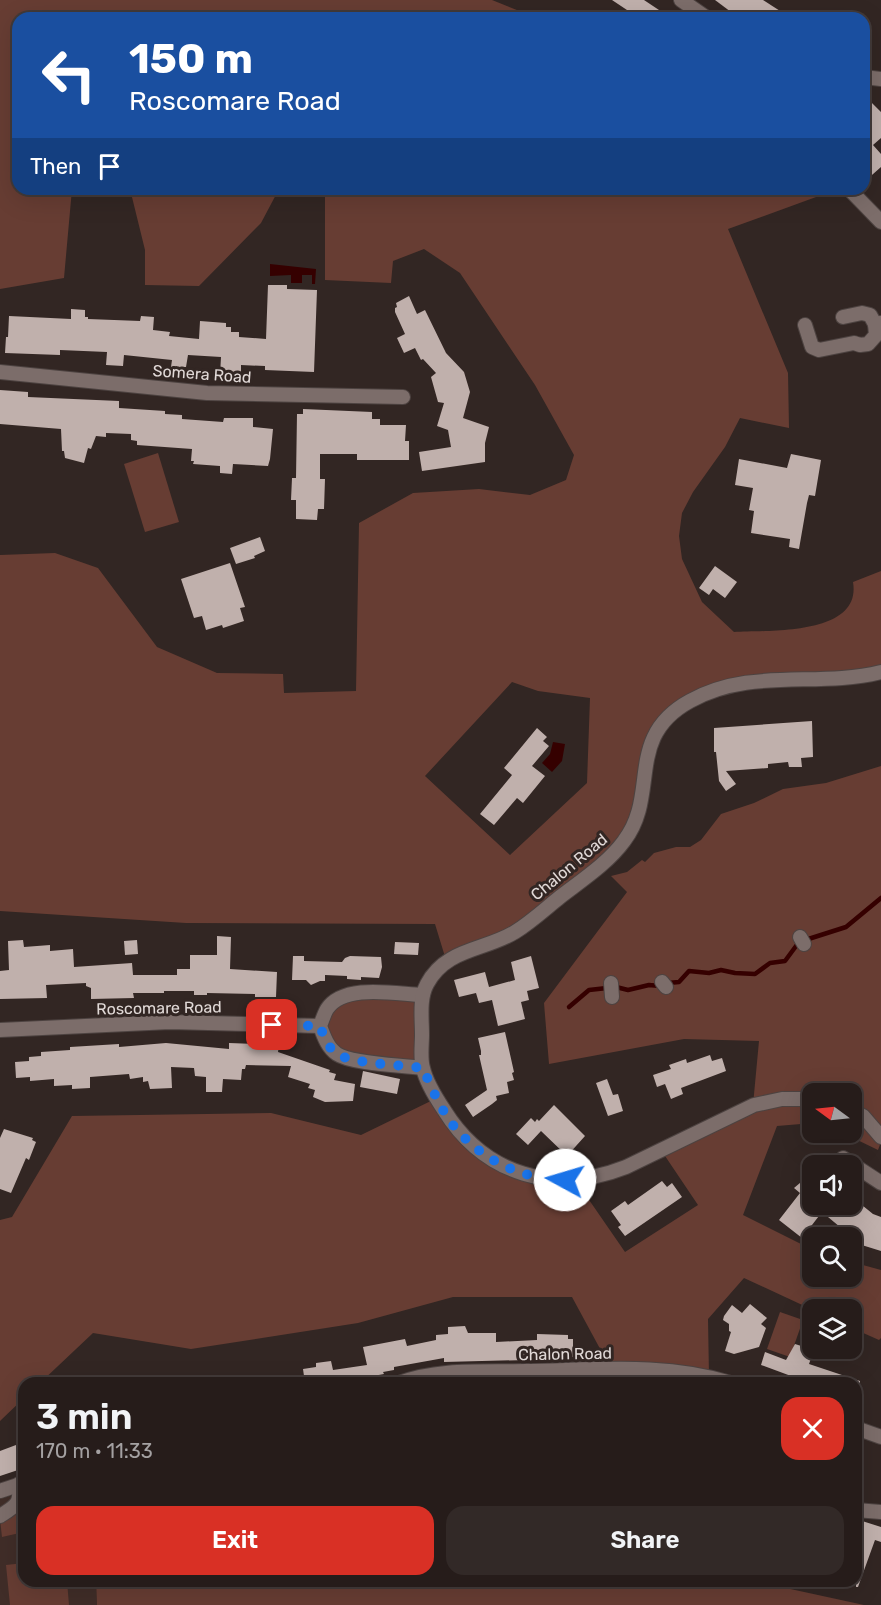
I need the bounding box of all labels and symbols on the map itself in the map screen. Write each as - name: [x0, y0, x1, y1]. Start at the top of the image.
- street label: Somera Road: [152, 361, 252, 387]
- street label: Chalon Road: [527, 830, 611, 904]
- street label: Roscomare Road: [96, 997, 222, 1019]
- pin: [246, 999, 297, 1050]
- north arrow: [802, 1083, 862, 1143]
- position arrow: [533, 1148, 597, 1212]
- street label: Chalon Road: [518, 1344, 612, 1364]

